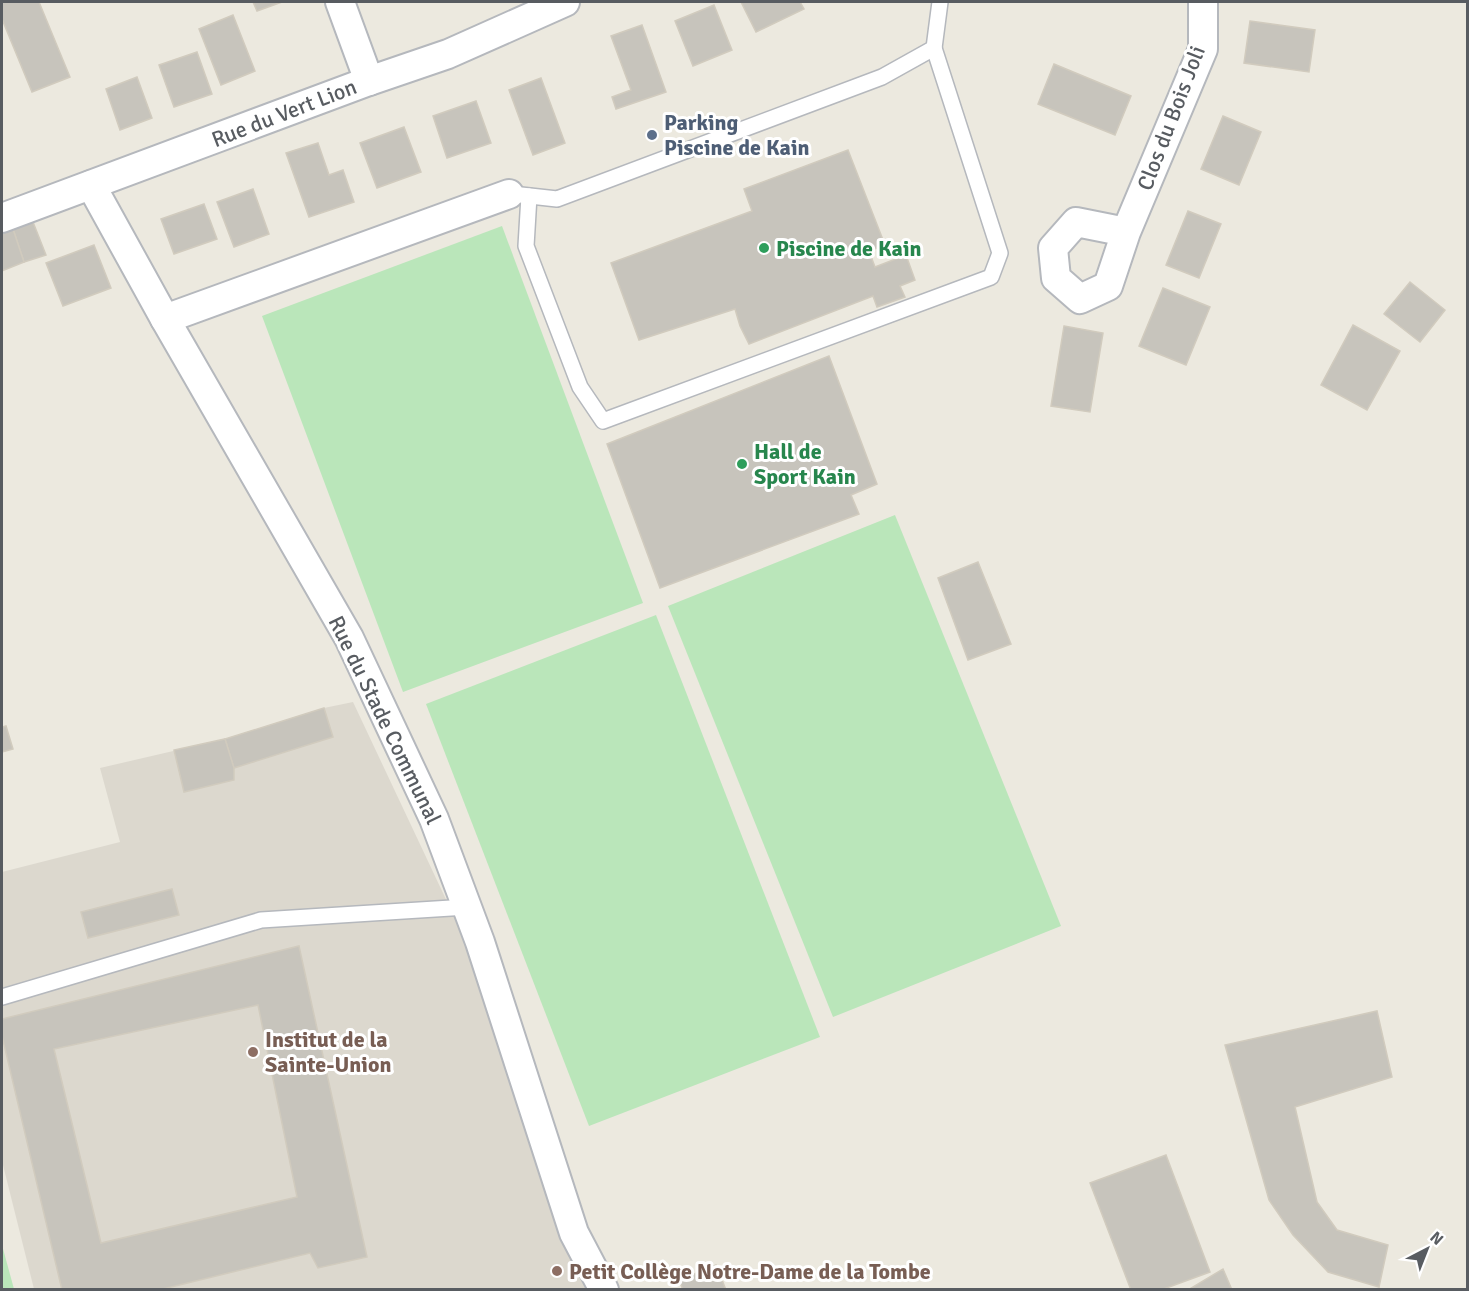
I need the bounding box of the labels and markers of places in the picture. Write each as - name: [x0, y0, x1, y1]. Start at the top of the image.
- place label: Parking Piscine de Kain: [664, 109, 810, 161]
- marker: Parking Piscine de Kain: [645, 128, 659, 142]
- place label: Piscine de Kain: [776, 235, 922, 262]
- marker: Piscine de Kain: [757, 241, 771, 255]
- place label: Hall de Sport Kain: [754, 438, 856, 490]
- marker: Hall de Sport Kain: [735, 457, 749, 471]
- place label: Institut de la Sainte-Union: [265, 1026, 391, 1078]
- marker: Institut de la Sainte-Union: [246, 1045, 260, 1059]
- place label: Petit Collège Notre-Dame de la Tombe: [569, 1258, 931, 1285]
- marker: Petit Collège Notre-Dame de la Tombe: [550, 1264, 564, 1278]

